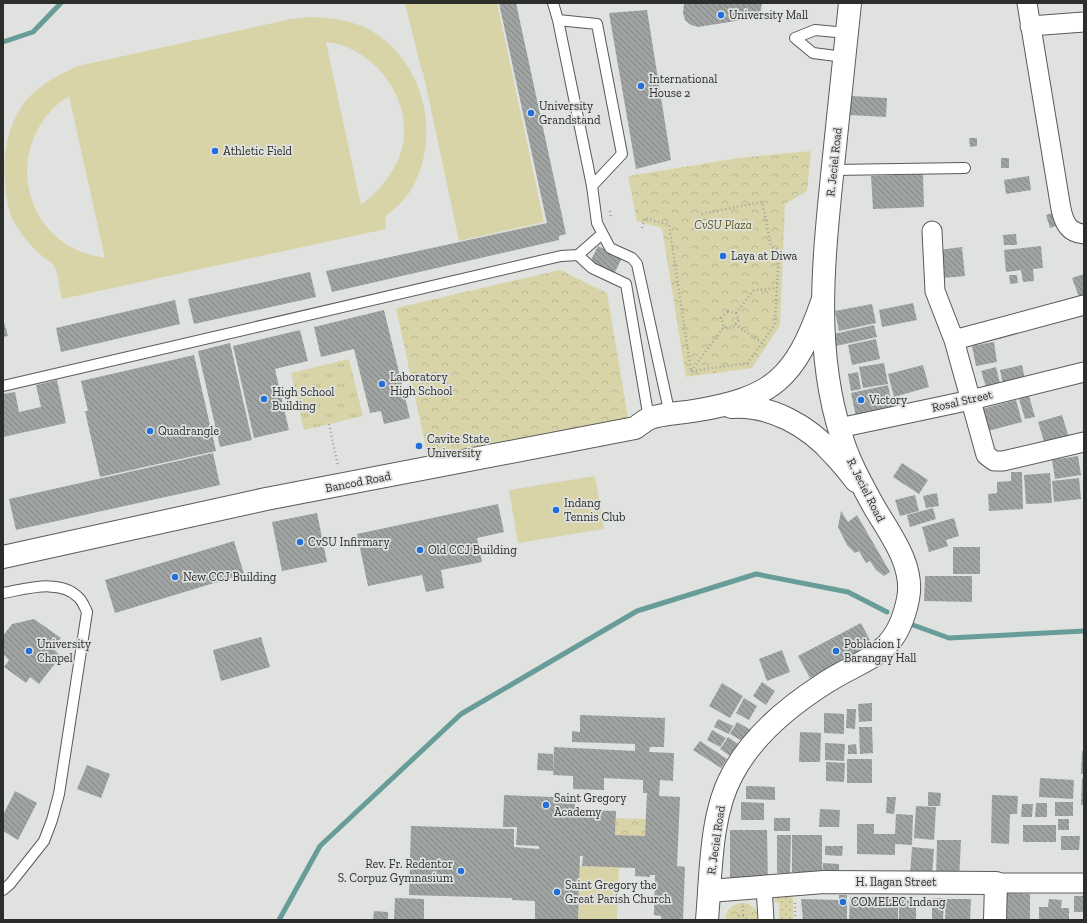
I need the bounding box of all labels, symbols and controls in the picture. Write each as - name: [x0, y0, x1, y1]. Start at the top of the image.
- place label: University Mall: [729, 8, 808, 22]
- marker: University Mall: [716, 10, 726, 20]
- place label: International House 2: [649, 72, 717, 100]
- marker: International House 2: [636, 81, 646, 91]
- place label: University Grandstand: [539, 99, 601, 127]
- marker: University Grandstand: [526, 108, 536, 118]
- street label: R. Jeciel Road: [823, 126, 845, 197]
- place label: Athletic Field: [223, 144, 293, 158]
- marker: Athletic Field: [210, 146, 220, 156]
- park label: CvSU Plaza: [694, 218, 752, 232]
- place label: Laya at Diwa: [731, 249, 798, 263]
- marker: Laya at Diwa: [718, 251, 728, 261]
- place label: Laboratory High School: [390, 370, 453, 398]
- marker: Laboratory High School: [377, 379, 387, 389]
- place label: High School Building: [272, 385, 335, 413]
- street label: Rosal Street: [930, 387, 994, 415]
- place label: Victory: [868, 393, 908, 407]
- marker: High School Building: [259, 394, 269, 404]
- marker: Victory: [856, 395, 866, 405]
- place label: Quadrangle: [158, 424, 219, 438]
- marker: Quadrangle: [145, 426, 155, 436]
- place label: Cavite State University: [427, 432, 490, 460]
- marker: Cavite State University: [414, 441, 424, 451]
- street label: R. Jeciel Road: [844, 456, 888, 525]
- street label: Bancod Road: [324, 469, 392, 495]
- place label: Indang Tennis Club: [564, 496, 626, 524]
- marker: Indang Tennis Club: [551, 505, 561, 515]
- place label: CvSU Infirmary: [308, 535, 390, 549]
- marker: CvSU Infirmary: [295, 537, 305, 547]
- place label: Old CCJ Building: [428, 543, 517, 557]
- marker: Old CCJ Building: [415, 545, 425, 555]
- place label: New CCJ Building: [183, 570, 277, 584]
- marker: New CCJ Building: [170, 572, 180, 582]
- place label: University Chapel: [37, 637, 92, 665]
- place label: Poblacion I Barangay Hall: [844, 637, 917, 665]
- marker: University Chapel: [24, 646, 34, 656]
- marker: Poblacion I Barangay Hall: [831, 646, 841, 656]
- place label: Saint Gregory Academy: [554, 791, 627, 819]
- marker: Saint Gregory Academy: [541, 800, 551, 810]
- street label: R. Jeciel Road: [704, 804, 728, 875]
- place label: Rev. Fr. Redentor S. Corpuz Gymnasium: [338, 857, 454, 885]
- marker: Rev. Fr. Redentor S. Corpuz Gymnasium: [456, 866, 466, 876]
- street label: H. Ilagan Street: [856, 875, 937, 889]
- place label: Saint Gregory the Great Parish Church: [565, 878, 671, 906]
- marker: Saint Gregory the Great Parish Church: [552, 887, 562, 897]
- place label: COMELEC Indang: [851, 895, 946, 909]
- marker: COMELEC Indang: [838, 897, 848, 907]

